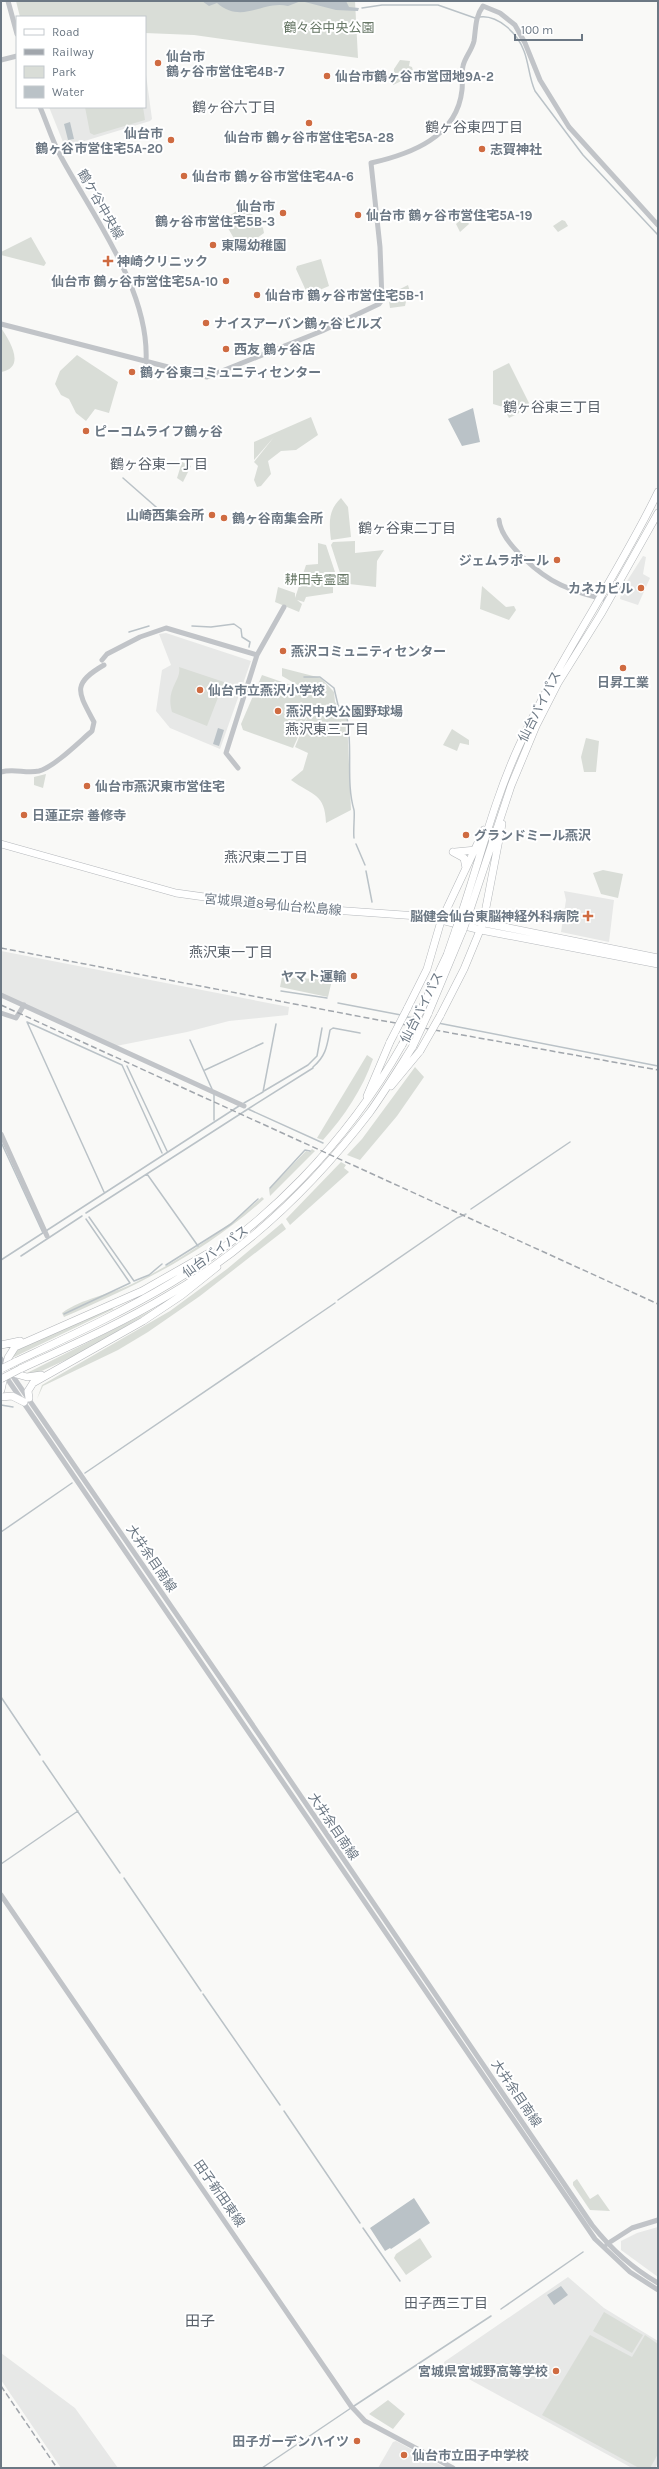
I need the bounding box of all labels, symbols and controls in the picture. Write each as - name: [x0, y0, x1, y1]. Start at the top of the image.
- legend: [16, 16, 146, 108]
- scale bar: [515, 16, 582, 42]
- park label: 鶴々谷中央公園: [283, 20, 375, 35]
- text: 100 m: [521, 23, 553, 37]
- text: Road: [52, 25, 80, 39]
- text: Railway: [52, 45, 94, 59]
- place label: 仙台市 鶴ヶ谷市営住宅4B-7: [166, 49, 285, 79]
- marker: 仙台市 鶴ヶ谷市営住宅4B-7: [153, 58, 163, 68]
- text: Park: [52, 65, 77, 79]
- place label: 仙台市鶴ヶ谷市営団地9A-2: [335, 69, 494, 84]
- marker: 仙台市鶴ヶ谷市営団地9A-2: [322, 71, 332, 81]
- text: Water: [52, 85, 85, 99]
- district label: 鶴ヶ谷六丁目: [192, 99, 276, 116]
- marker: 仙台市 鶴ヶ谷市営住宅5A-28: [304, 118, 314, 128]
- district label: 鶴ヶ谷東四丁目: [425, 119, 523, 136]
- place label: 仙台市 鶴ヶ谷市営住宅5A-20: [35, 126, 163, 156]
- place label: 仙台市 鶴ヶ谷市営住宅5A-28: [224, 130, 394, 145]
- marker: 仙台市 鶴ヶ谷市営住宅5A-20: [166, 135, 176, 145]
- place label: 志賀神社: [490, 142, 542, 157]
- marker: 志賀神社: [477, 144, 487, 154]
- street label: 鶴ケ谷中央線: [75, 167, 127, 242]
- place label: 仙台市 鶴ヶ谷市営住宅4A-6: [192, 169, 354, 184]
- marker: 仙台市 鶴ヶ谷市営住宅4A-6: [179, 171, 189, 181]
- place label: 仙台市 鶴ヶ谷市営住宅5B-3: [155, 199, 275, 229]
- marker: 仙台市 鶴ヶ谷市営住宅5B-3: [278, 208, 288, 218]
- place label: 仙台市 鶴ヶ谷市営住宅5A-19: [366, 208, 532, 223]
- marker: 仙台市 鶴ヶ谷市営住宅5A-19: [353, 210, 363, 220]
- place label: 東陽幼稚園: [221, 238, 286, 253]
- marker: 東陽幼稚園: [208, 240, 218, 250]
- place label: 神崎クリニック: [117, 254, 208, 269]
- marker: 神崎クリニック: [102, 255, 114, 267]
- place label: 仙台市 鶴ヶ谷市営住宅5A-10: [51, 274, 218, 289]
- marker: 仙台市 鶴ヶ谷市営住宅5A-10: [221, 276, 231, 286]
- place label: 仙台市 鶴ヶ谷市営住宅5B-1: [265, 288, 424, 303]
- marker: 仙台市 鶴ヶ谷市営住宅5B-1: [252, 290, 262, 300]
- place label: ナイスアーバン鶴ヶ谷ヒルズ: [214, 316, 382, 331]
- marker: ナイスアーバン鶴ヶ谷ヒルズ: [201, 318, 211, 328]
- place label: 西友 鶴ヶ谷店: [234, 342, 315, 357]
- marker: 西友 鶴ヶ谷店: [221, 344, 231, 354]
- place label: 鶴ヶ谷東コミュニティセンター: [140, 365, 321, 380]
- marker: 鶴ヶ谷東コミュニティセンター: [127, 367, 137, 377]
- district label: 鶴ヶ谷東三丁目: [503, 399, 601, 416]
- place label: ピーコムライフ鶴ヶ谷: [94, 424, 223, 439]
- marker: ピーコムライフ鶴ヶ谷: [81, 426, 91, 436]
- district label: 鶴ヶ谷東一丁目: [110, 456, 208, 473]
- place label: 山崎西集会所: [126, 508, 204, 523]
- marker: 山崎西集会所: [207, 510, 217, 520]
- place label: 鶴ヶ谷南集会所: [232, 511, 323, 526]
- marker: 鶴ヶ谷南集会所: [219, 513, 229, 523]
- district label: 鶴ヶ谷東二丁目: [358, 520, 456, 537]
- place label: ジェムラポール: [459, 553, 549, 568]
- marker: ジェムラポール: [552, 555, 562, 565]
- park label: 耕田寺霊園: [284, 572, 350, 587]
- place label: カネカビル: [568, 581, 633, 596]
- marker: カネカビル: [636, 583, 646, 593]
- place label: 燕沢コミュニティセンター: [291, 644, 446, 659]
- marker: 燕沢コミュニティセンター: [278, 646, 288, 656]
- marker: 日昇工業: [618, 663, 628, 673]
- street label: 仙台バイパス: [515, 668, 564, 744]
- place label: 日昇工業: [597, 675, 649, 690]
- place label: 仙台市立燕沢小学校: [208, 683, 325, 698]
- marker: 仙台市立燕沢小学校: [195, 685, 205, 695]
- place label: 燕沢中央公園野球場: [286, 704, 403, 719]
- marker: 燕沢中央公園野球場: [273, 706, 283, 716]
- district label: 燕沢東三丁目: [285, 721, 369, 738]
- place label: 仙台市燕沢東市営住宅: [95, 779, 225, 794]
- marker: 仙台市燕沢東市営住宅: [82, 781, 92, 791]
- place label: 日蓮正宗 善修寺: [32, 808, 126, 823]
- marker: 日蓮正宗 善修寺: [19, 810, 29, 820]
- place label: グランドミール燕沢: [474, 828, 591, 843]
- marker: グランドミール燕沢: [461, 830, 471, 840]
- district label: 燕沢東二丁目: [224, 849, 308, 866]
- street label: 宮城県道8号仙台松島線: [204, 891, 342, 918]
- place label: 脳健会仙台東脳神経外科病院: [410, 909, 579, 924]
- marker: 脳健会仙台東脳神経外科病院: [582, 910, 594, 922]
- district label: 燕沢東一丁目: [189, 944, 273, 961]
- place label: ヤマト運輸: [281, 969, 347, 984]
- street label: 仙台バイパス: [397, 969, 446, 1045]
- marker: ヤマト運輸: [349, 971, 359, 981]
- street label: 仙台バイパス: [179, 1222, 251, 1280]
- street label: 大井余目南線: [124, 1522, 180, 1595]
- street label: 大井余目南線: [306, 1790, 362, 1863]
- street label: 大井余目南線: [489, 2057, 545, 2130]
- street label: 田子新田東線: [191, 2157, 248, 2230]
- district label: 田子西三丁目: [404, 2295, 488, 2312]
- district label: 田子: [185, 2312, 215, 2330]
- place label: 宮城県宮城野高等学校: [418, 2364, 548, 2379]
- marker: 宮城県宮城野高等学校: [551, 2366, 561, 2376]
- place label: 田子ガーデンハイツ: [232, 2434, 349, 2449]
- marker: 田子ガーデンハイツ: [352, 2436, 362, 2446]
- place label: 仙台市立田子中学校: [412, 2448, 529, 2463]
- marker: 仙台市立田子中学校: [399, 2450, 409, 2460]

